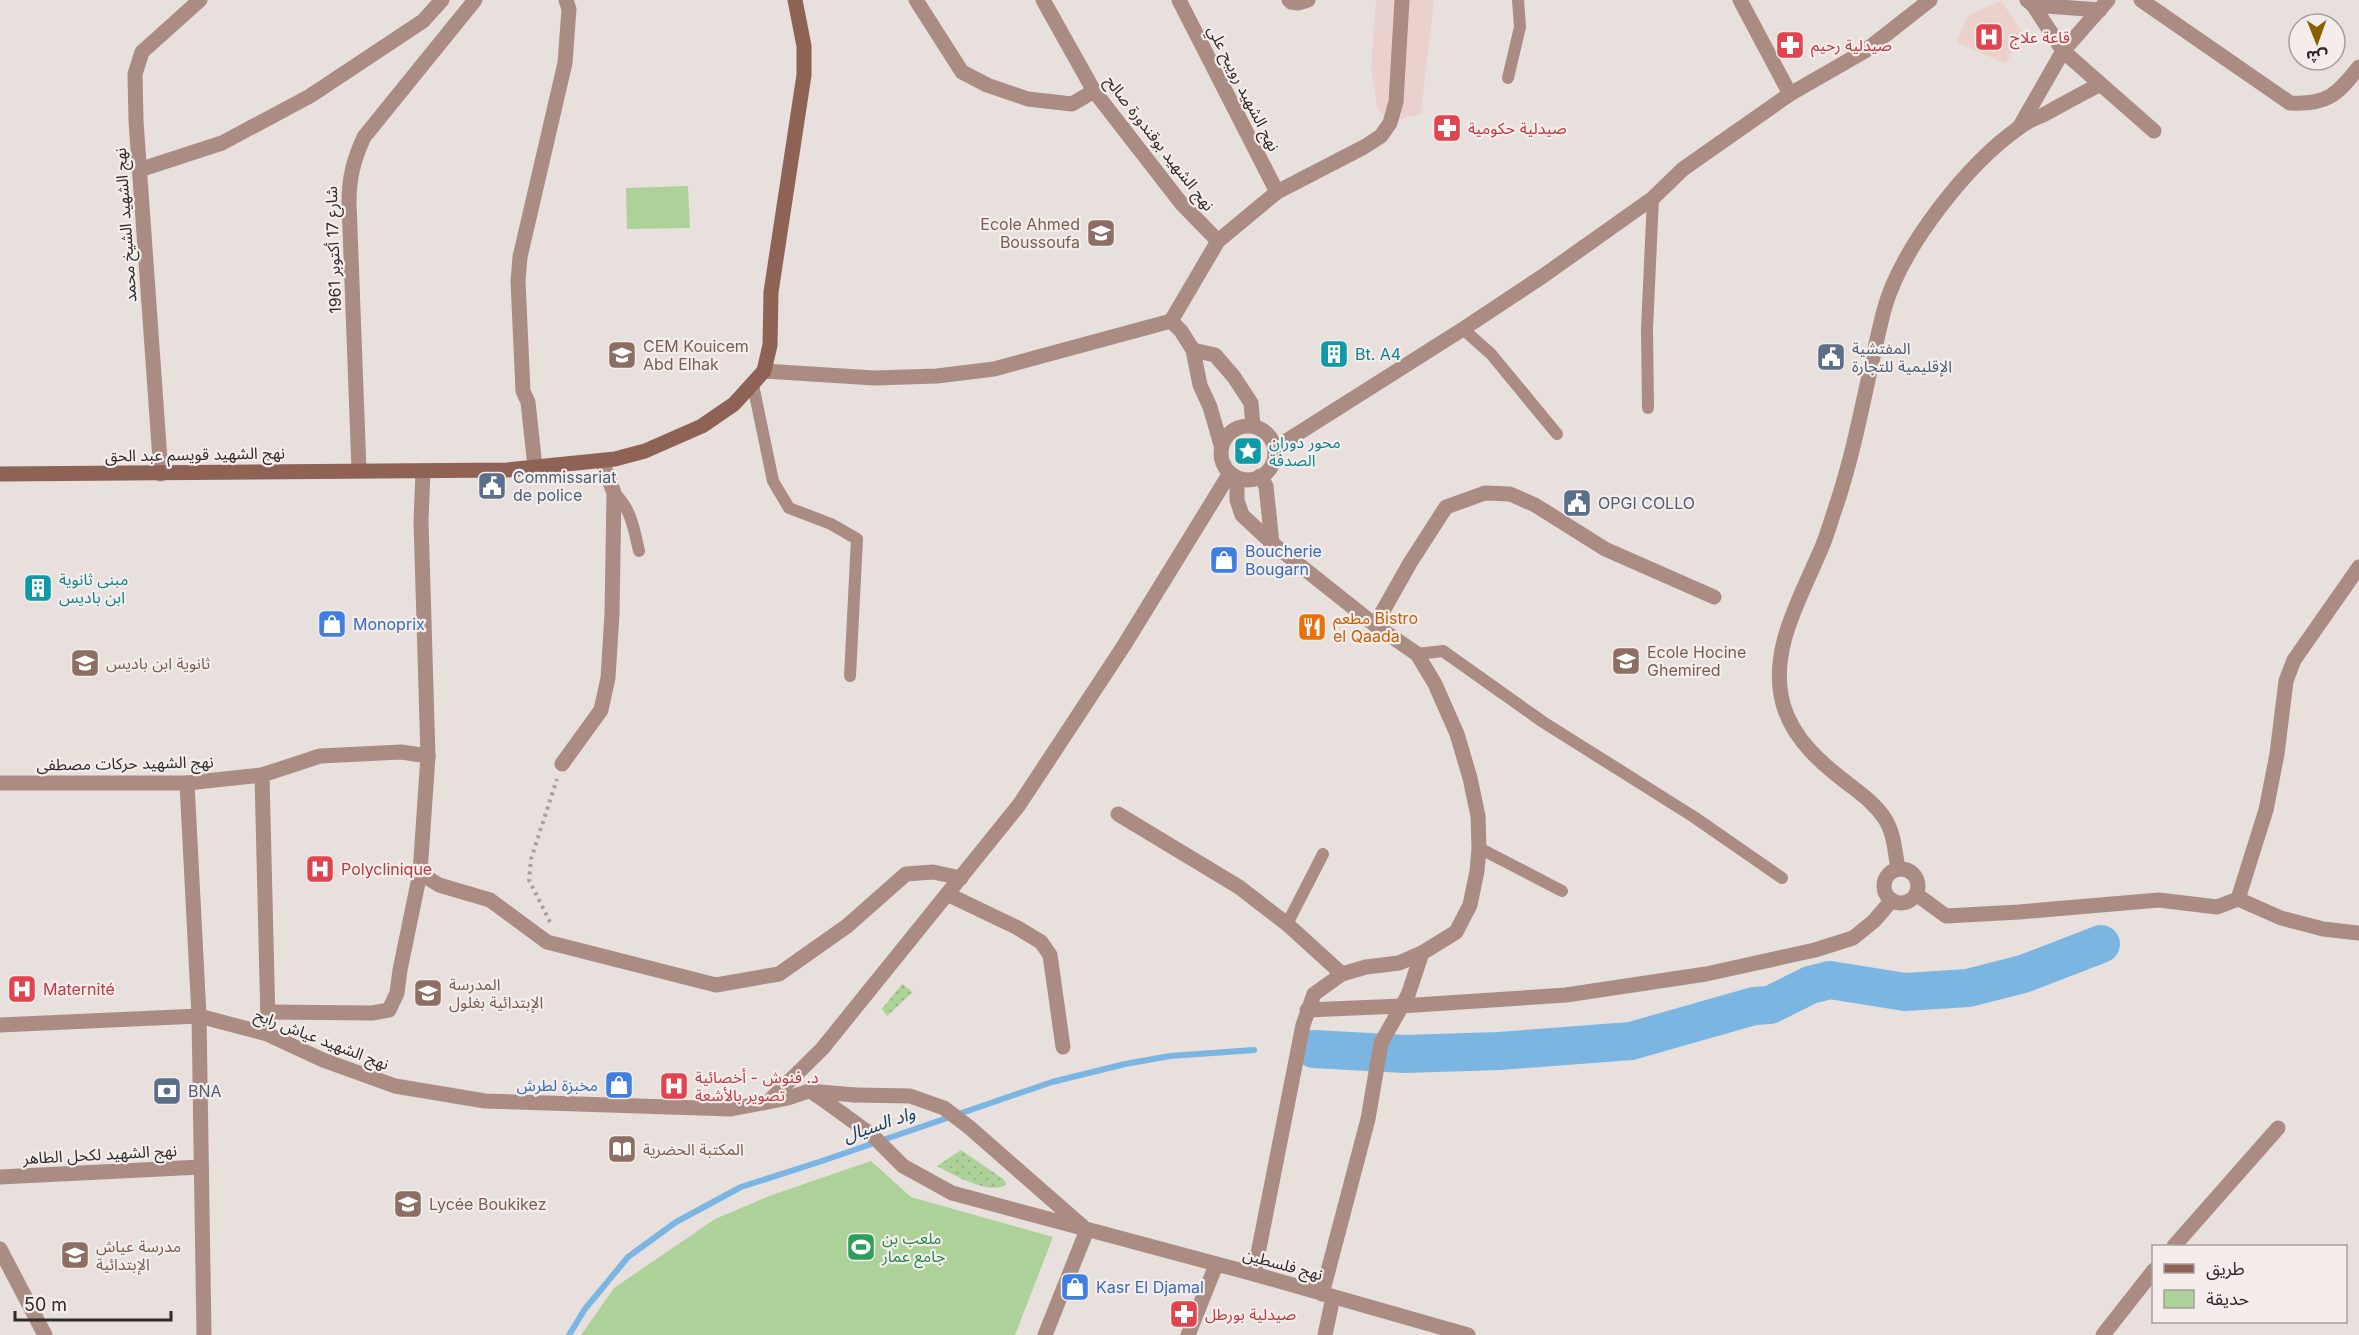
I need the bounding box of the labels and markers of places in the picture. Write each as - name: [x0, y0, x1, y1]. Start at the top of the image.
- hospital icon: قاعة علاج: [1973, 21, 2005, 53]
- place label: قاعة علاج: [2010, 27, 2070, 50]
- pharmacy icon: صيدلية رحيم: [1774, 29, 1806, 61]
- place label: صيدلية رحيم: [1811, 35, 1892, 58]
- pharmacy icon: صيدلية حكومية: [1431, 112, 1463, 144]
- place label: صيدلية حكومية: [1468, 118, 1567, 138]
- place label: Ecole Ahmed Boussoufa: [980, 214, 1080, 252]
- school or university icon: Ecole Ahmed Boussoufa: [1085, 217, 1117, 249]
- place label: CEM Kouicem Abd Elhak: [643, 336, 749, 374]
- building icon: Bt. A4: [1318, 338, 1350, 370]
- place label: المفتشية الإقليمية للتجارة: [1852, 338, 1952, 377]
- school or university icon: CEM Kouicem Abd Elhak: [606, 339, 638, 371]
- public building icon: المفتشية الإقليمية للتجارة: [1815, 341, 1847, 373]
- place label: Bt. A4: [1355, 344, 1401, 364]
- place label: محور دوران الصدفة: [1269, 432, 1341, 470]
- place icon: محور دوران الصدفة: [1232, 435, 1264, 467]
- place label: Commissariat de police: [513, 467, 616, 505]
- public building icon: Commissariat de police: [476, 470, 508, 502]
- public building icon: OPGI COLLO: [1561, 487, 1593, 519]
- place label: OPGI COLLO: [1598, 493, 1695, 513]
- place label: Boucherie Bougarn: [1245, 541, 1322, 579]
- shop icon: Boucherie Bougarn: [1208, 544, 1240, 576]
- place label: مبنى ثانوية ابن باديس: [59, 569, 129, 607]
- building icon: مبنى ثانوية ابن باديس: [22, 572, 54, 604]
- shop icon: Monoprix: [316, 608, 348, 640]
- place label: مطعم Bistro el Qaada: [1333, 608, 1418, 646]
- restaurant icon: مطعم Bistro el Qaada: [1296, 611, 1328, 643]
- place label: Monoprix: [353, 614, 425, 634]
- place label: Ecole Hocine Ghemired: [1647, 642, 1746, 680]
- school or university icon: Ecole Hocine Ghemired: [1610, 645, 1642, 677]
- school or university icon: ثانوية ابن باديس: [69, 647, 101, 679]
- place label: ثانوية ابن باديس: [106, 653, 211, 673]
- hospital icon: Polyclinique: [304, 853, 336, 885]
- place label: Polyclinique: [341, 859, 432, 879]
- hospital icon: Maternité: [6, 973, 38, 1005]
- place label: المدرسة الإبتدائية بغلول: [449, 974, 543, 1013]
- school or university icon: المدرسة الإبتدائية بغلول: [412, 977, 444, 1009]
- place label: Maternité: [43, 979, 115, 999]
- place label: د. فنوش - أخصائية تصوير بالأشعة: [695, 1067, 819, 1105]
- shop icon: مخبزة لطرش: [603, 1069, 635, 1101]
- hospital icon: د. فنوش - أخصائية تصوير بالأشعة: [658, 1070, 690, 1102]
- bank icon: BNA: [151, 1075, 183, 1107]
- place label: مخبزة لطرش: [517, 1075, 598, 1095]
- place label: BNA: [188, 1081, 222, 1101]
- library icon: المكتبة الحضرية: [606, 1133, 638, 1165]
- place label: المكتبة الحضرية: [643, 1139, 744, 1159]
- school or university icon: Lycée Boukikez: [392, 1188, 424, 1220]
- place label: Lycée Boukikez: [429, 1194, 546, 1214]
- place label: ملعب بن جامع عمار: [881, 1228, 945, 1269]
- sports icon: ملعب بن جامع عمار: [845, 1231, 877, 1263]
- place label: مدرسة عياش الإبتدائية: [96, 1236, 181, 1275]
- school or university icon: مدرسة عياش الإبتدائية: [59, 1239, 91, 1271]
- shop icon: Kasr El Djamal: [1059, 1271, 1091, 1303]
- place label: Kasr El Djamal: [1096, 1277, 1204, 1297]
- pharmacy icon: صيدلية بورطل: [1168, 1298, 1200, 1330]
- place label: صيدلية بورطل: [1205, 1304, 1296, 1324]

